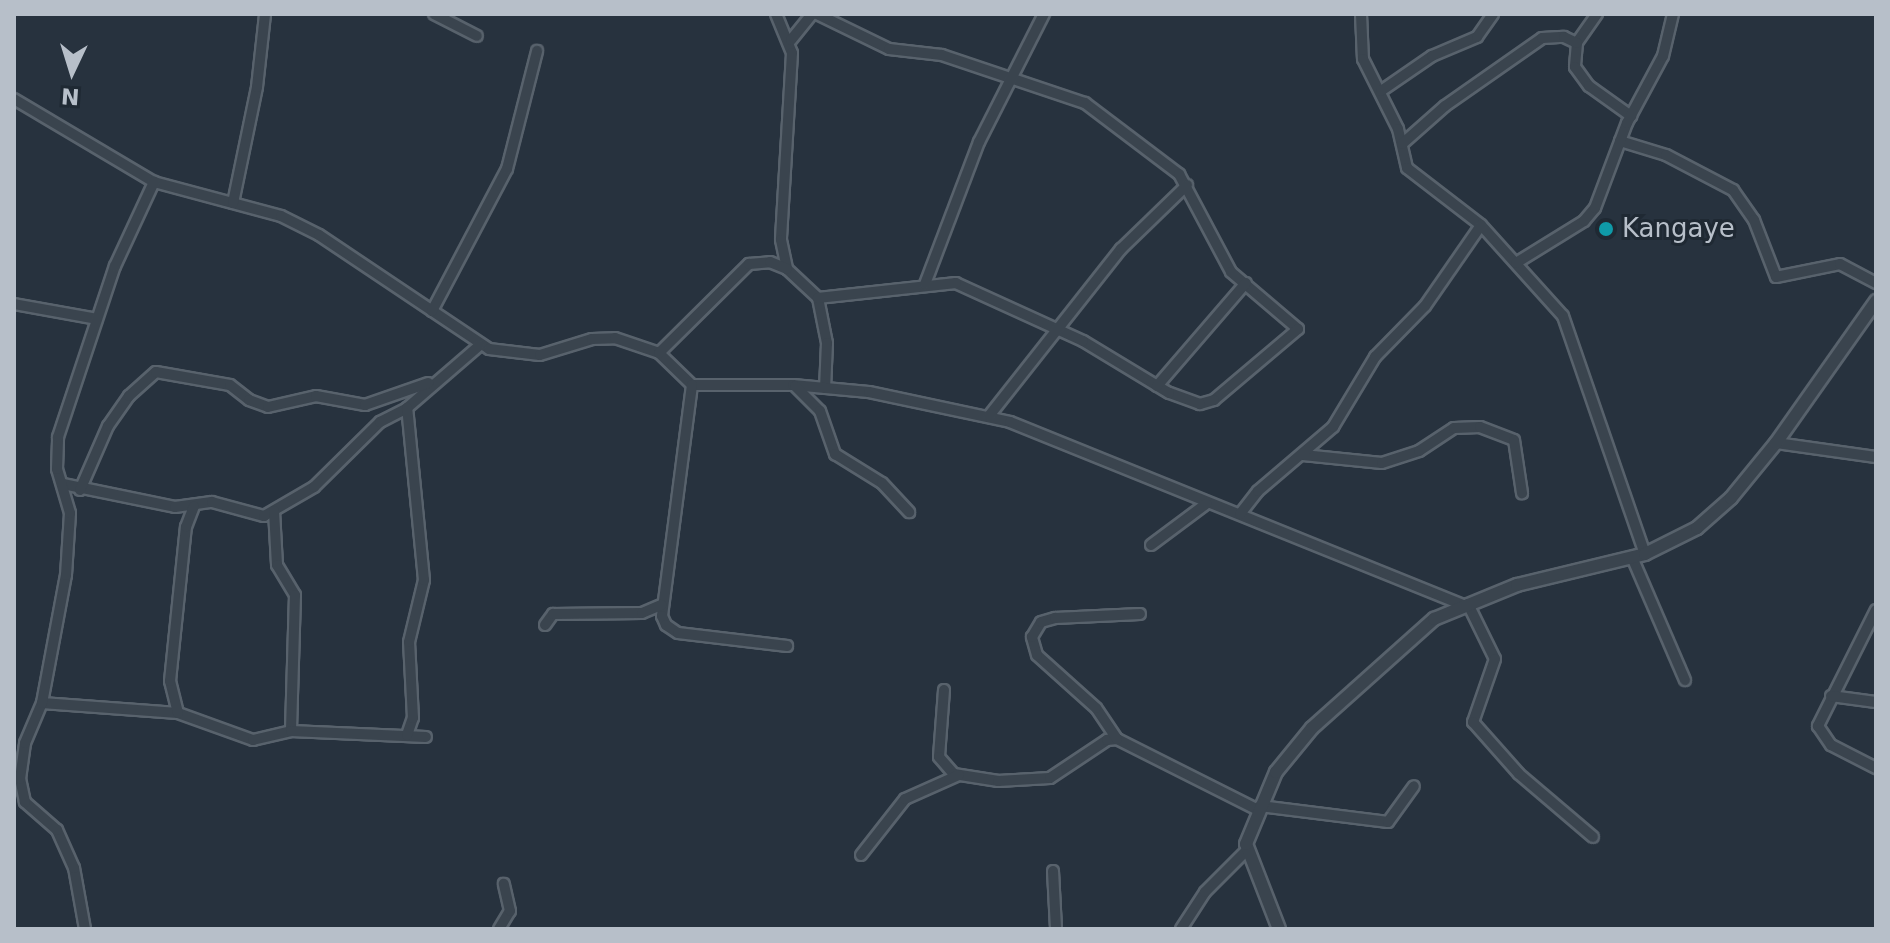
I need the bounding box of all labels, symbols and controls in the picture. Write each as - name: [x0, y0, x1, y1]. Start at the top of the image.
- north arrow: [32, 32, 112, 112]
- text: N: [60, 83, 80, 110]
- place label: Kangaye: [1622, 213, 1735, 245]
- marker: Kangaye: [1597, 220, 1615, 238]

